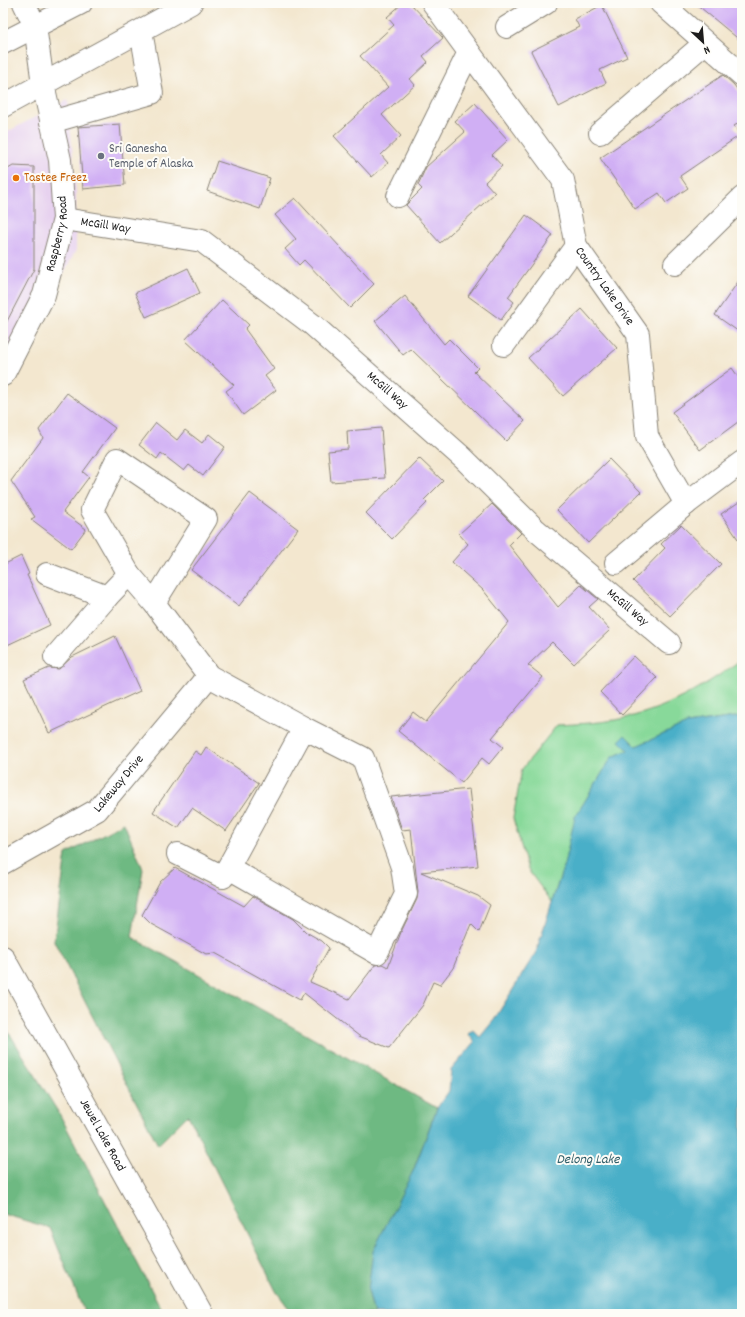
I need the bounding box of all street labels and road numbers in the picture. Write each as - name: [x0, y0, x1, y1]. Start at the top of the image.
- street label: Raspberry Road: [41, 195, 74, 274]
- street label: McGill Way: [79, 212, 132, 239]
- street label: Country Lake Drive: [570, 243, 639, 330]
- street label: McGill Way: [362, 367, 413, 415]
- street label: McGill Way: [602, 584, 653, 632]
- street label: Lakeway Drive: [89, 751, 149, 817]
- street label: Jewel Lake Road: [74, 1095, 130, 1175]

